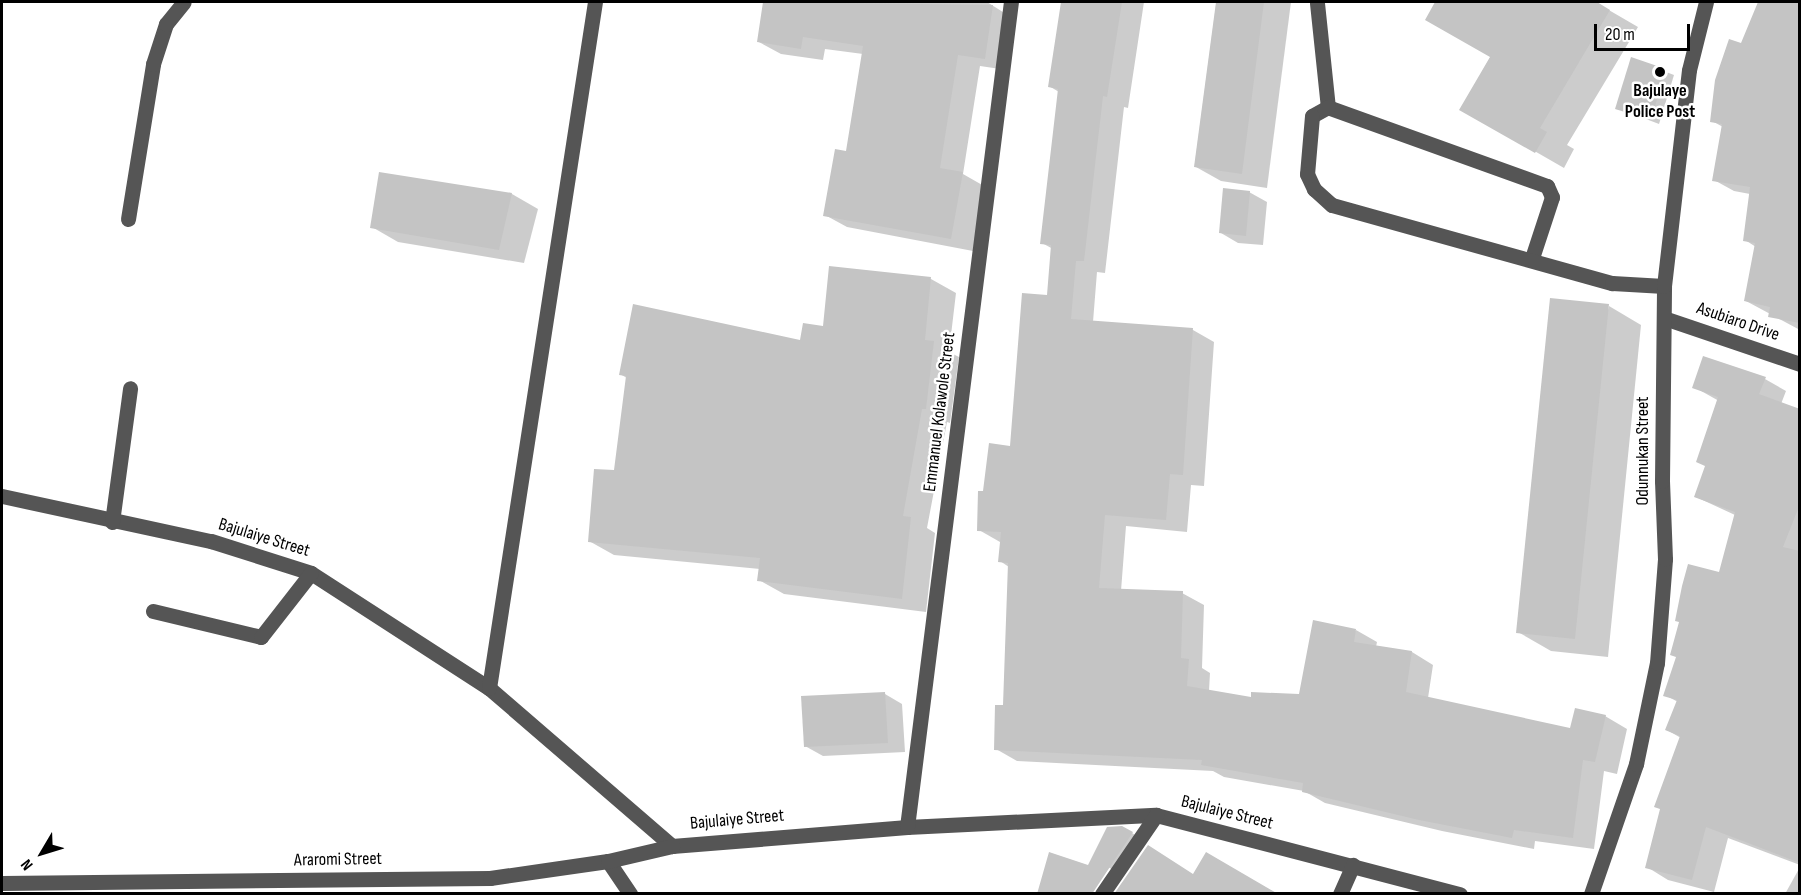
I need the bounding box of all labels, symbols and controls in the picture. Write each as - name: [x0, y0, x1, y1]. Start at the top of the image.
- scale bar: [1597, 12, 1693, 50]
- text: 20 m: [1605, 24, 1635, 45]
- marker: Bajulaye Police Post: [1653, 65, 1667, 79]
- place label: Bajulaye Police Post: [1625, 81, 1695, 124]
- street label: Asubiaro Drive: [1694, 298, 1782, 346]
- street label: Emmanuel Kolawole Street: [919, 331, 961, 493]
- street label: Odunnukan Street: [1632, 396, 1654, 506]
- street label: Bajulaiye Street: [216, 514, 312, 562]
- street label: Bajulaiye Street: [1179, 791, 1275, 835]
- street label: Bajulaiye Street: [689, 805, 785, 835]
- north arrow: [12, 823, 72, 883]
- street label: Araromi Street: [294, 848, 382, 872]
- text: N: [17, 855, 38, 874]

